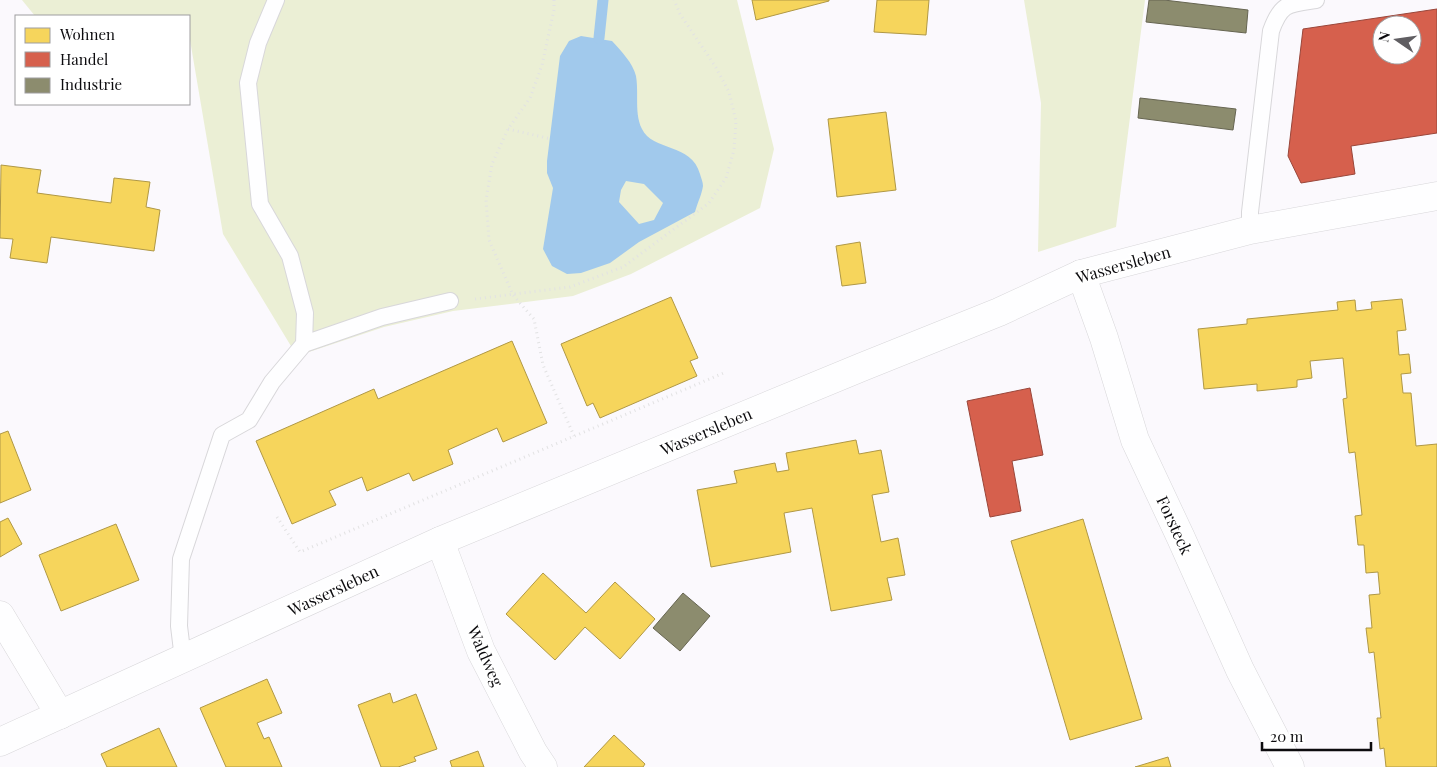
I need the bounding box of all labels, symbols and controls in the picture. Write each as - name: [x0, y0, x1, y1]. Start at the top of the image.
- legend: [15, 15, 190, 105]
- north arrow: [1372, 15, 1422, 65]
- text: Wohnen: [59, 24, 115, 44]
- text: N: [1373, 30, 1394, 44]
- text: Handel: [60, 49, 108, 69]
- text: Industrie: [60, 74, 122, 94]
- street label: Wassersleben: [1072, 240, 1173, 288]
- street label: Wassersleben: [656, 402, 755, 460]
- street label: Forsteck: [1152, 492, 1198, 558]
- street label: Wassersleben: [283, 560, 382, 621]
- street label: Waldweg: [463, 622, 509, 690]
- scale bar: [1262, 720, 1371, 752]
- text: 20 m: [1270, 726, 1304, 746]

